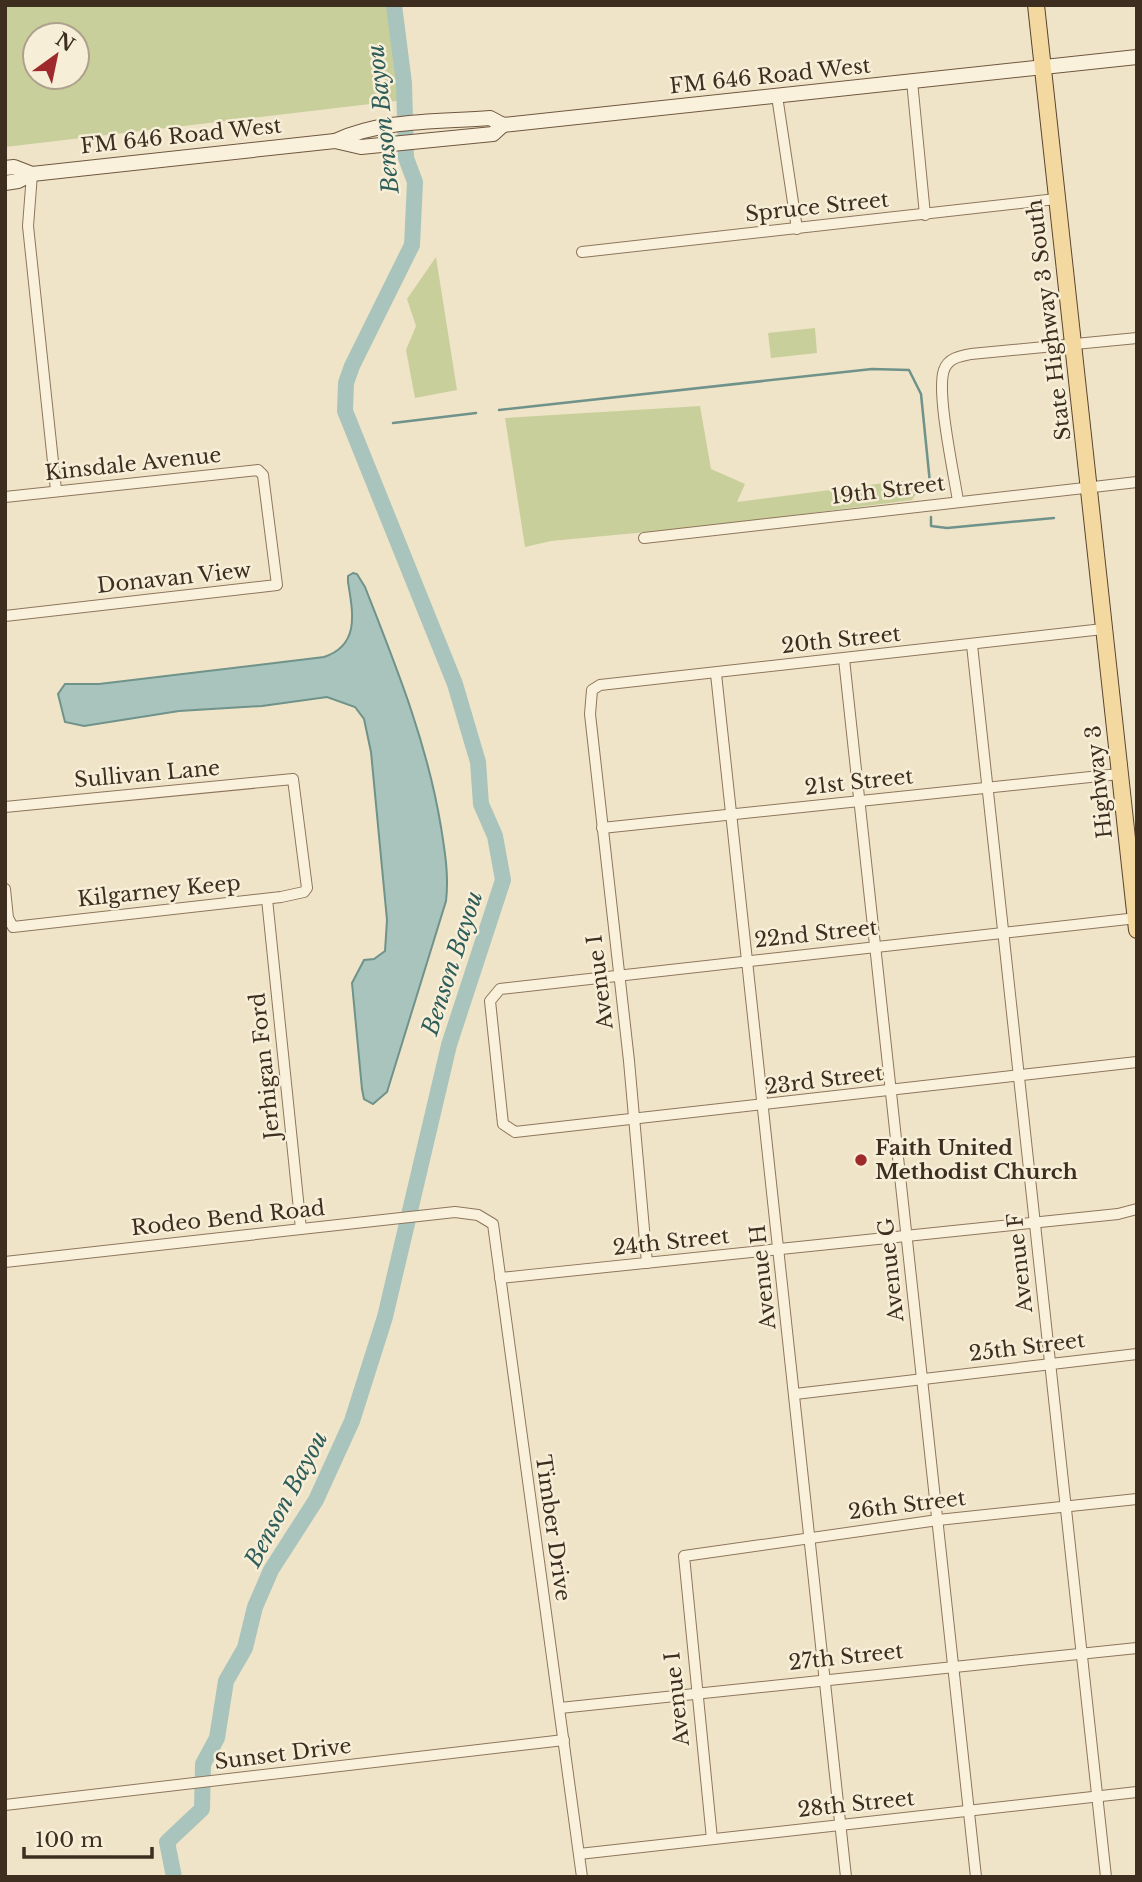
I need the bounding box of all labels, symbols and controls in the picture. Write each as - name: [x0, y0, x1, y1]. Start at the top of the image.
- north arrow: [21, 21, 91, 91]
- text: N: [51, 28, 79, 57]
- water label: Benson Bayou: [361, 43, 405, 196]
- street label: FM 646 Road West: [668, 53, 872, 99]
- street label: FM 646 Road West: [79, 113, 283, 159]
- street label: Spruce Street: [744, 187, 890, 227]
- street label: State Highway 3 South: [1021, 198, 1077, 442]
- street label: Kinsdale Avenue: [43, 442, 223, 486]
- street label: 19th Street: [830, 470, 946, 510]
- street label: Donavan View: [96, 557, 253, 599]
- street label: 20th Street: [780, 621, 902, 659]
- street label: Highway 3: [1080, 724, 1118, 840]
- street label: Sullivan Lane: [73, 755, 221, 793]
- street label: 21st Street: [803, 763, 915, 801]
- street label: Kilgarney Keep: [76, 870, 242, 912]
- water label: Benson Bayou: [415, 887, 488, 1040]
- street label: 22nd Street: [753, 915, 879, 953]
- street label: Avenue I: [581, 933, 619, 1032]
- street label: Jerhigan Ford: [244, 992, 286, 1143]
- street label: 23rd Street: [763, 1060, 885, 1100]
- place label: Faith United Methodist Church: [875, 1135, 1078, 1185]
- marker: Faith United Methodist Church: [853, 1152, 869, 1168]
- street label: Rodeo Bend Road: [130, 1195, 326, 1241]
- street label: Avenue F: [1002, 1212, 1038, 1315]
- street label: Avenue G: [873, 1217, 909, 1324]
- street label: 24th Street: [612, 1223, 730, 1261]
- street label: Avenue H: [745, 1223, 782, 1332]
- street label: 25th Street: [968, 1327, 1086, 1367]
- water label: Benson Bayou: [238, 1426, 334, 1573]
- street label: Timber Drive: [530, 1453, 576, 1603]
- street label: 26th Street: [847, 1485, 967, 1525]
- street label: 27th Street: [787, 1638, 905, 1676]
- street label: Avenue I: [659, 1651, 695, 1748]
- street label: Sunset Drive: [213, 1733, 353, 1775]
- street label: 28th Street: [796, 1785, 916, 1823]
- scale bar: [24, 1815, 152, 1859]
- text: 100 m: [35, 1827, 103, 1853]

